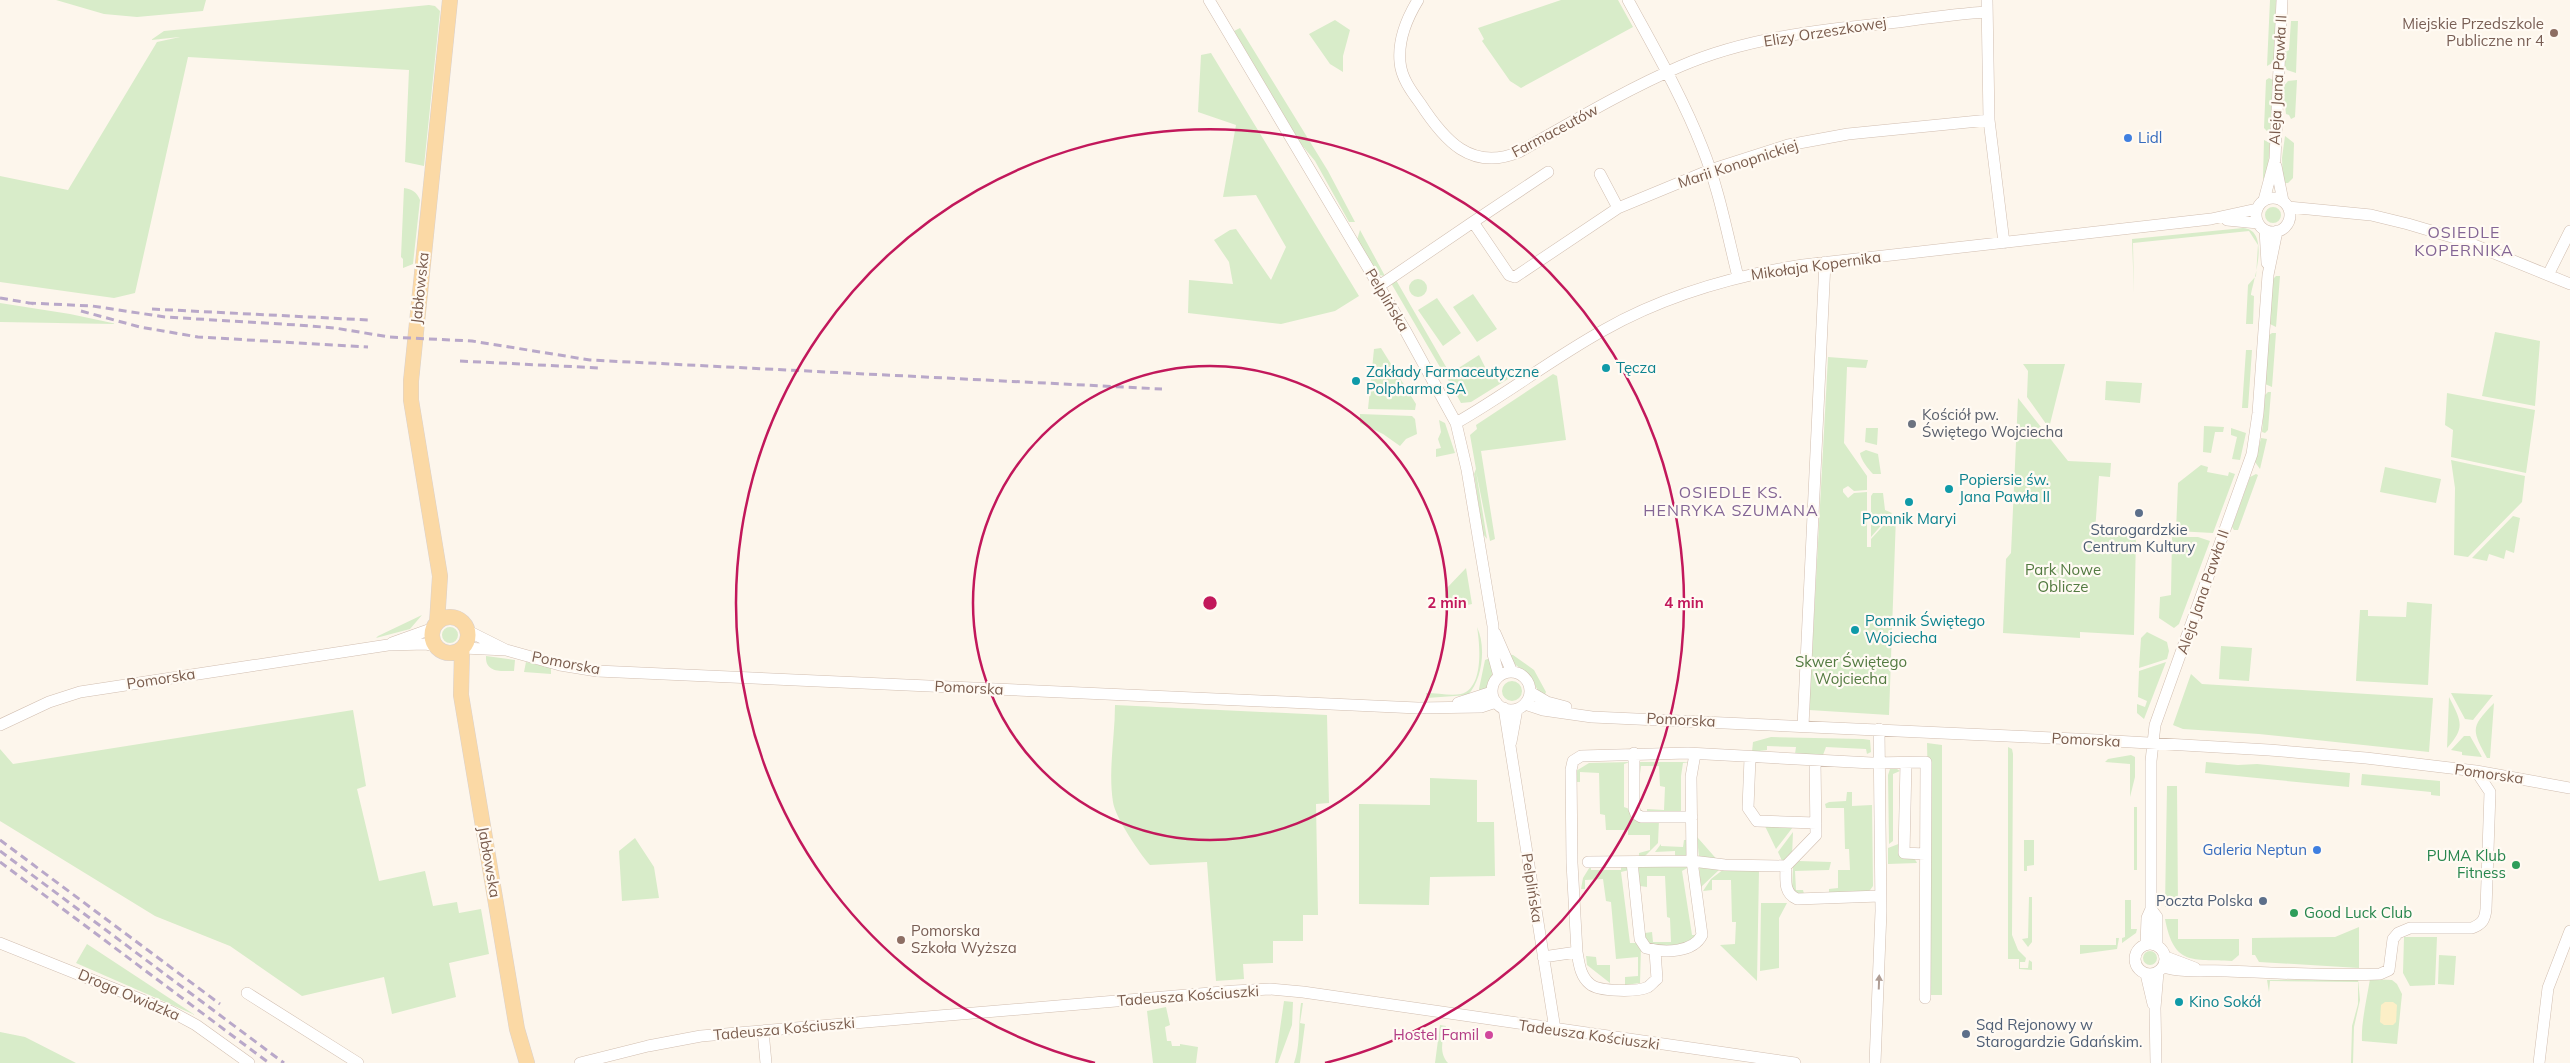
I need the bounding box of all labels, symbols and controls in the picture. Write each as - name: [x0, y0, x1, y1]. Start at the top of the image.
- street label: Elizy Orzeszkowej: [1762, 12, 1888, 51]
- street label: Aleja Jana Pawła II: [2265, 14, 2290, 146]
- place label: Miejskie Przedszkole Publiczne nr 4: [2402, 14, 2544, 50]
- marker: Miejskie Przedszkole Publiczne nr 4: [2548, 27, 2560, 39]
- street label: Farmaceutów: [1508, 100, 1601, 161]
- place label: Lidl: [2138, 128, 2162, 147]
- marker: Lidl: [2122, 132, 2134, 144]
- street label: Marii Konopnickiej: [1675, 135, 1800, 192]
- district label: OSIEDLE KOPERNIKA: [2414, 222, 2514, 260]
- street label: Mikołaja Kopernika: [1750, 247, 1882, 284]
- street label: Jabłowska: [406, 251, 433, 325]
- street label: Pelplińska: [1361, 265, 1414, 335]
- place label: Tęcza: [1616, 358, 1656, 377]
- place label: Zakłady Farmaceutyczne Polpharma SA: [1366, 362, 1539, 398]
- marker: Tęcza: [1600, 362, 1612, 374]
- marker: Zakłady Farmaceutyczne Polpharma SA: [1350, 375, 1362, 387]
- place label: Kościół pw. Świętego Wojciecha: [1922, 405, 2063, 441]
- marker: Kościół pw. Świętego Wojciecha: [1906, 418, 1918, 430]
- place label: Popiersie św. Jana Pawła II: [1959, 470, 2050, 506]
- district label: OSIEDLE KS. HENRYKA SZUMANA: [1643, 482, 1819, 520]
- marker: Popiersie św. Jana Pawła II: [1943, 483, 1955, 495]
- marker: Pomnik Maryi: [1903, 496, 1915, 508]
- marker: Starogardzkie Centrum Kultury: [2133, 507, 2145, 519]
- place label: Pomnik Maryi: [1862, 509, 1956, 528]
- place label: Starogardzkie Centrum Kultury: [2083, 520, 2195, 556]
- street label: Aleja Jana Pawła II: [2172, 527, 2233, 657]
- park label: Park Nowe Oblicze: [2025, 560, 2101, 596]
- text: 2 min: [1427, 593, 1467, 612]
- text: 4 min: [1664, 593, 1704, 612]
- centre of rings: [1201, 594, 1219, 612]
- place label: Pomnik Świętego Wojciecha: [1865, 611, 1985, 647]
- marker: Pomnik Świętego Wojciecha: [1849, 624, 1861, 636]
- street label: Pomorska: [530, 647, 602, 678]
- park label: Skwer Świętego Wojciecha: [1795, 652, 1907, 688]
- street label: Pomorska: [125, 664, 197, 693]
- street label: Pomorska: [934, 676, 1004, 699]
- street label: Pomorska: [1646, 708, 1716, 731]
- street label: Pomorska: [2051, 728, 2121, 751]
- street label: Pomorska: [2453, 759, 2525, 788]
- street label: Jabłowska: [474, 825, 505, 899]
- place label: Galeria Neptun: [2202, 840, 2307, 859]
- marker: Galeria Neptun: [2311, 844, 2323, 856]
- place label: PUMA Klub Fitness: [2427, 846, 2506, 882]
- street label: Pelplińska: [1518, 852, 1547, 924]
- marker: PUMA Klub Fitness: [2510, 859, 2522, 871]
- place label: Poczta Polska: [2156, 891, 2253, 910]
- marker: Poczta Polska: [2257, 895, 2269, 907]
- place label: Good Luck Club: [2304, 903, 2412, 922]
- marker: Good Luck Club: [2288, 907, 2300, 919]
- place label: Pomorska Szkoła Wyższa: [911, 921, 1017, 957]
- marker: Pomorska Szkoła Wyższa: [895, 934, 907, 946]
- street label: Droga Owidzka: [75, 965, 183, 1025]
- one-way arrow: [1875, 974, 1883, 990]
- street label: Tadeusza Kościuszki: [1116, 981, 1260, 1010]
- place label: Kino Sokół: [2189, 992, 2261, 1011]
- marker: Kino Sokół: [2173, 996, 2185, 1008]
- street label: Tadeusza Kościuszki: [712, 1013, 856, 1044]
- street label: Tadeusza Kościuszki: [1517, 1015, 1661, 1054]
- place label: Sąd Rejonowy w Starogardzie Gdańskim.: [1976, 1015, 2142, 1051]
- place label: Hostel Famil: [1393, 1025, 1479, 1044]
- marker: Sąd Rejonowy w Starogardzie Gdańskim.: [1960, 1028, 1972, 1040]
- marker: Hostel Famil: [1483, 1029, 1495, 1041]

